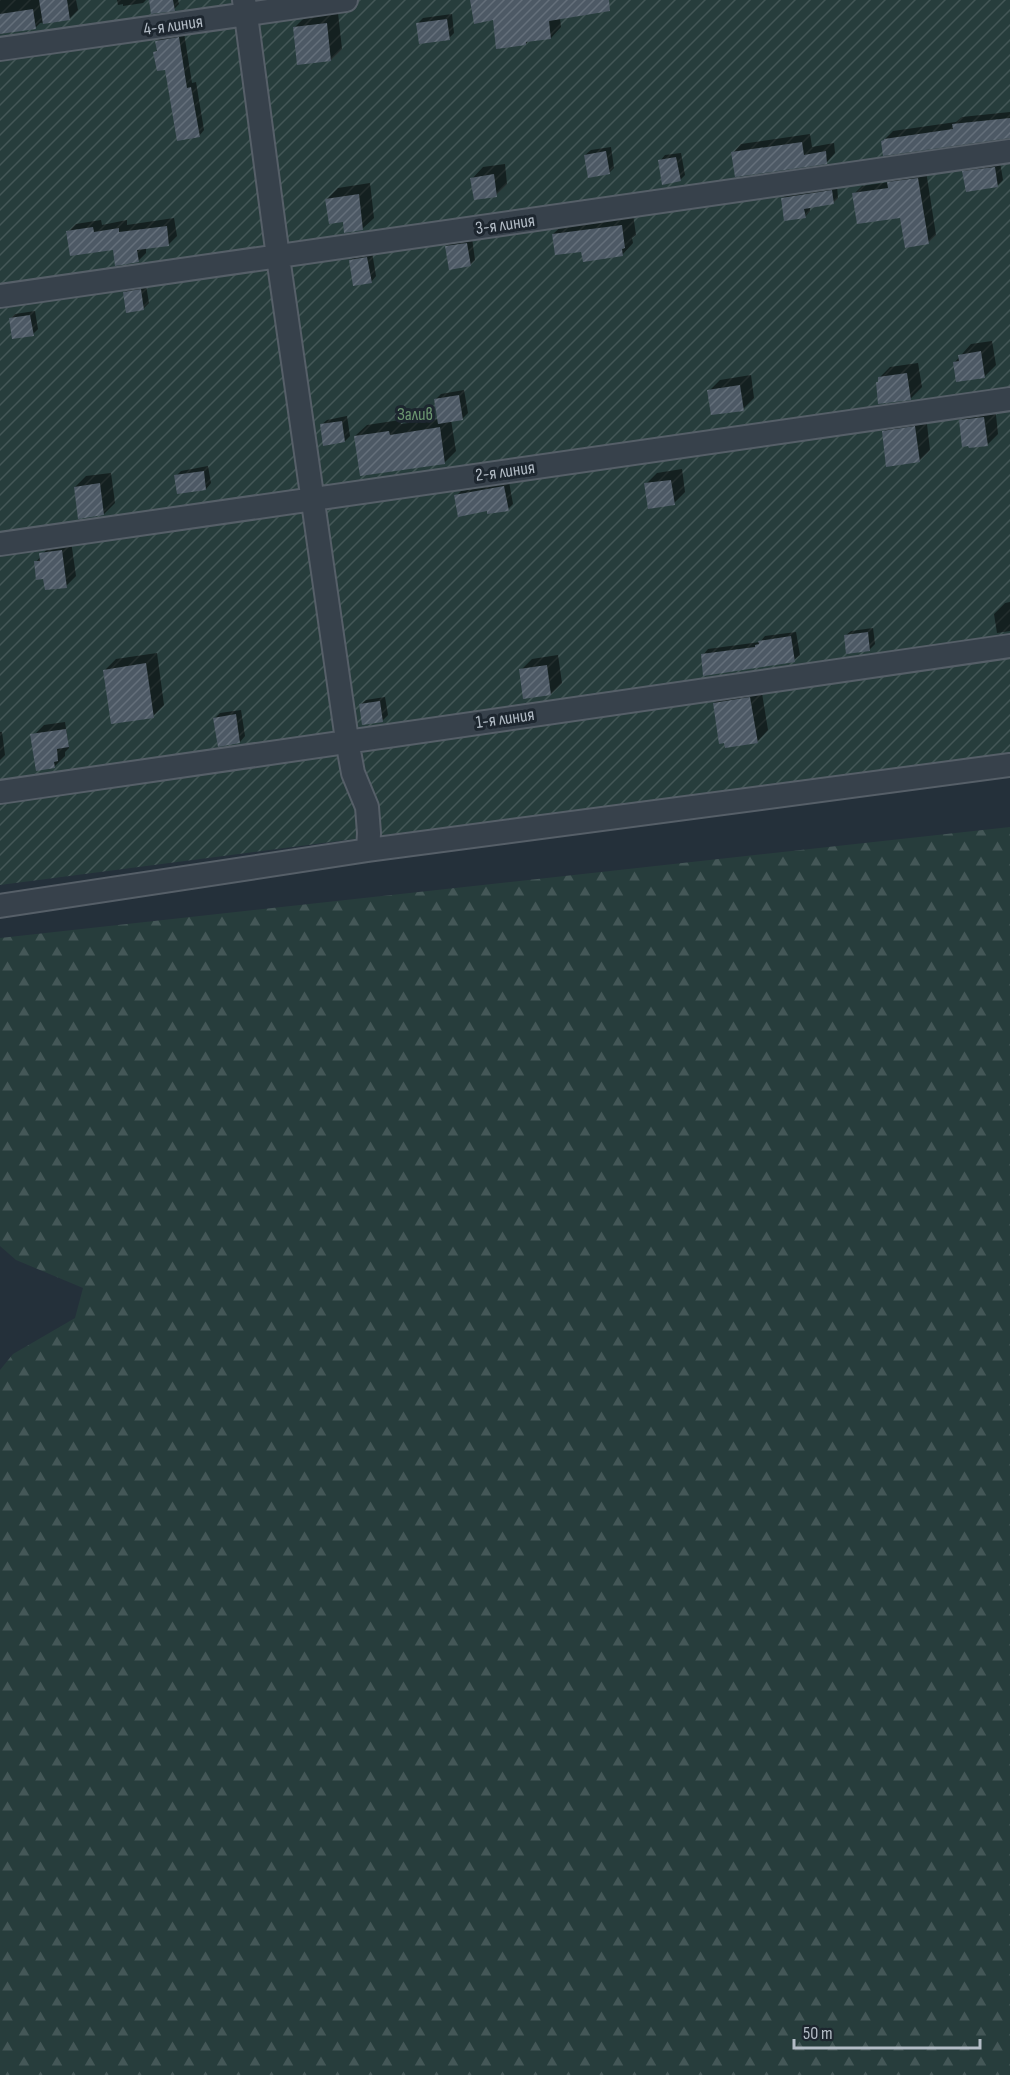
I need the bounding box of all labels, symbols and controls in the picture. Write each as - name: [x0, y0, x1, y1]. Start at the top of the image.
- street label: 4-я линия: [142, 11, 204, 40]
- street label: 3-я линия: [474, 210, 536, 239]
- park label: Залив: [397, 404, 433, 425]
- street label: 2-я линия: [474, 457, 536, 486]
- street label: 1-я линия: [475, 704, 536, 733]
- scale bar: [794, 2012, 980, 2050]
- text: 50 m: [803, 2023, 833, 2044]

